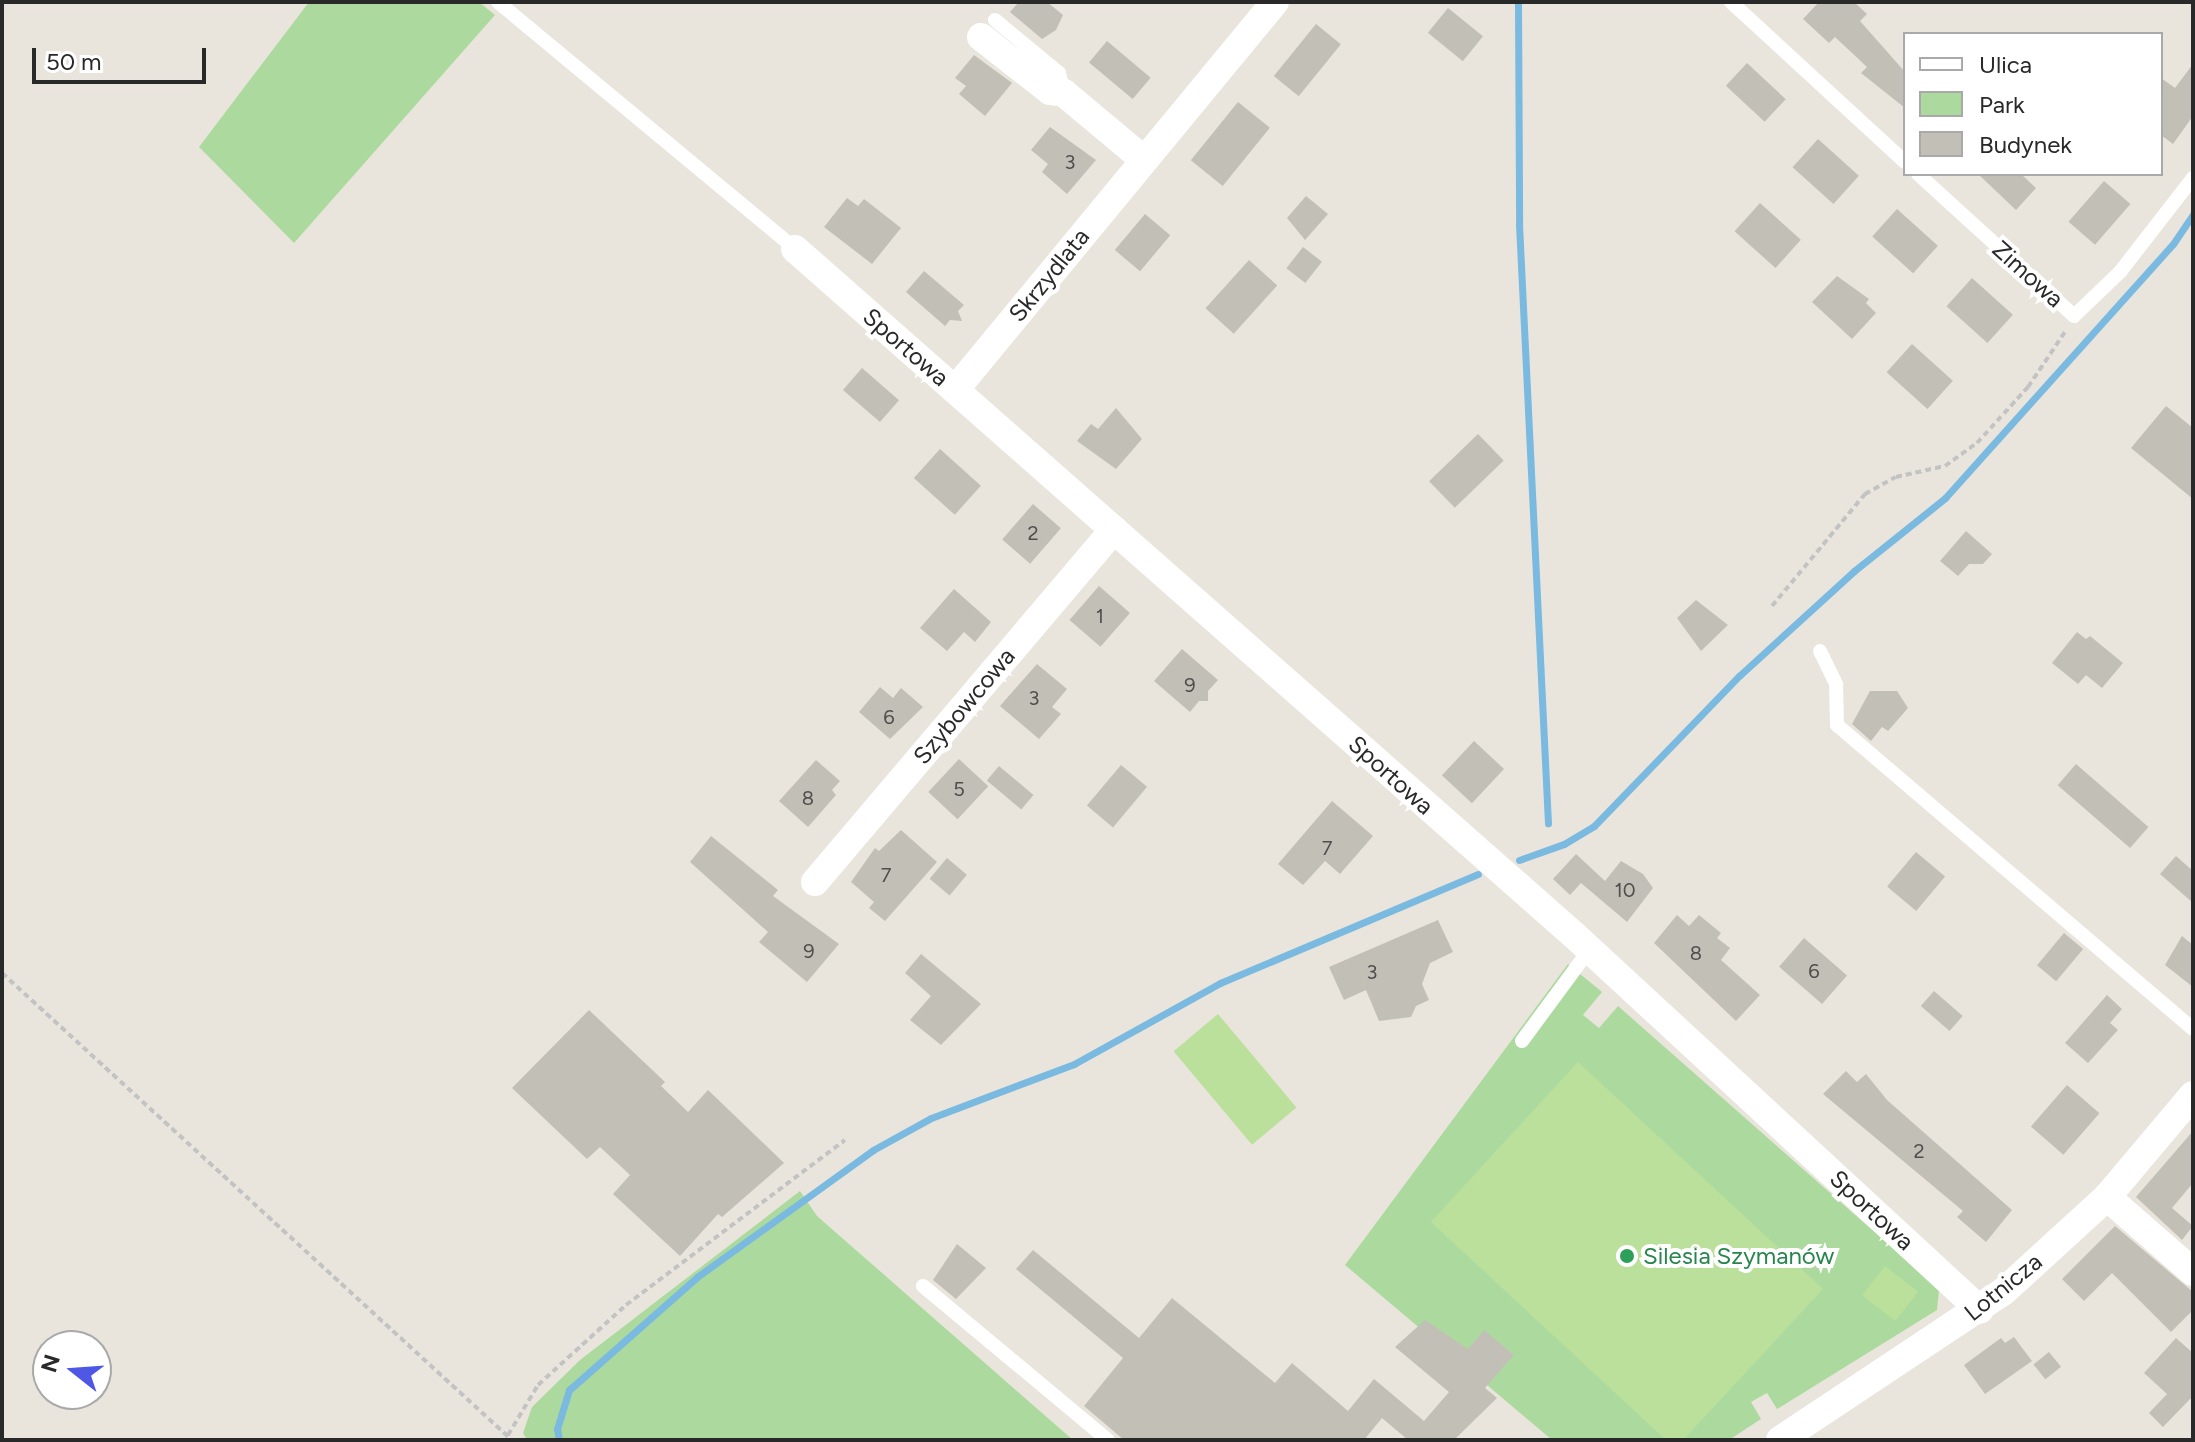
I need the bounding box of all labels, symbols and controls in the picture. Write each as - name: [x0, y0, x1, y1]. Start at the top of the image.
- scale bar: [36, 32, 210, 82]
- legend: [1903, 32, 2163, 176]
- text: 50 m: [46, 47, 102, 76]
- text: Ulica: [1979, 50, 2032, 79]
- text: Park: [1979, 90, 2025, 119]
- text: Budynek: [1979, 130, 2072, 159]
- house number: 3: [1065, 150, 1075, 174]
- street label: Skrzydlata: [1003, 223, 1095, 327]
- street label: Zimowa: [1987, 235, 2069, 313]
- street label: Sportowa: [857, 302, 955, 392]
- house number: 2: [1027, 521, 1039, 545]
- house number: 1: [1096, 604, 1104, 628]
- street label: Szybowcowa: [907, 642, 1021, 770]
- house number: 9: [1184, 673, 1196, 697]
- house number: 3: [1029, 686, 1039, 710]
- house number: 6: [883, 705, 895, 729]
- street label: Sportowa: [1343, 729, 1439, 821]
- house number: 5: [953, 777, 965, 801]
- house number: 8: [802, 786, 814, 810]
- house number: 7: [1322, 836, 1332, 860]
- house number: 7: [881, 863, 891, 887]
- house number: 10: [1614, 878, 1636, 902]
- house number: 9: [803, 939, 815, 963]
- house number: 8: [1690, 941, 1702, 965]
- house number: 6: [1808, 959, 1820, 983]
- house number: 3: [1367, 960, 1377, 984]
- house number: 2: [1913, 1139, 1925, 1163]
- street label: Sportowa: [1824, 1164, 1920, 1256]
- place label: Silesia Szymanów: [1643, 1242, 1834, 1270]
- marker: Silesia Szymanów: [1618, 1247, 1636, 1265]
- street label: Lotnicza: [1958, 1247, 2048, 1327]
- north arrow: [32, 1330, 112, 1410]
- text: N: [35, 1351, 66, 1376]

